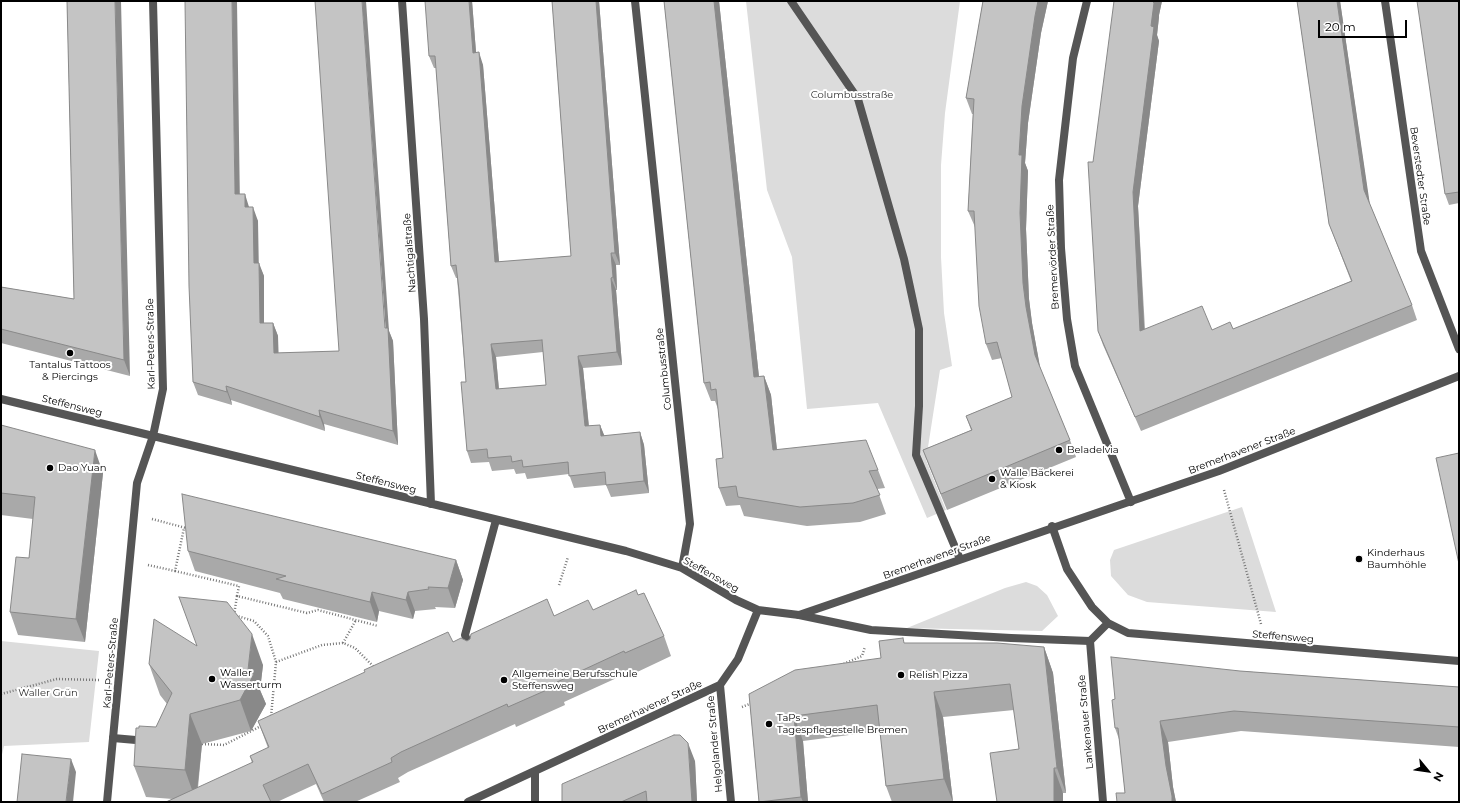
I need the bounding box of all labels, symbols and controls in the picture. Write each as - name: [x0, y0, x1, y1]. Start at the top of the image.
- scale bar: [1320, 12, 1409, 38]
- text: 20 m: [1325, 19, 1356, 34]
- park label: Columbusstraße: [811, 89, 893, 101]
- street label: Beverstedter Straße: [1407, 126, 1433, 226]
- street label: Bremervörder Straße: [1044, 204, 1062, 310]
- street label: Nachtigalstraße: [401, 213, 419, 293]
- street label: Karl-Peters-Straße: [144, 298, 158, 390]
- street label: Columbusstraße: [654, 327, 674, 411]
- marker: Tantalus Tattoos & Piercings: [65, 348, 75, 358]
- place label: Tantalus Tattoos & Piercings: [29, 359, 111, 382]
- street label: Steffensweg: [41, 393, 103, 419]
- street label: Bremerhavener Straße: [1187, 425, 1297, 477]
- place label: Beladelvia: [1067, 444, 1119, 456]
- marker: Beladelvia: [1054, 445, 1064, 455]
- place label: Dao Yuan: [58, 462, 106, 474]
- marker: Dao Yuan: [45, 463, 55, 473]
- place label: Walle Bäckerei & Kiosk: [1000, 467, 1074, 490]
- street label: Steffensweg: [355, 470, 417, 496]
- marker: Walle Bäckerei & Kiosk: [987, 474, 997, 484]
- street label: Bremerhavener Straße: [881, 532, 993, 582]
- place label: Kinderhaus Baumhöhle: [1367, 547, 1426, 570]
- marker: Kinderhaus Baumhöhle: [1354, 554, 1364, 564]
- street label: Steffensweg: [681, 555, 741, 595]
- street label: Karl-Peters-Straße: [101, 617, 121, 709]
- street label: Steffensweg: [1252, 628, 1314, 646]
- place label: Waller Wasserturm: [220, 667, 282, 690]
- place label: Allgemeine Berufsschule Steffensweg: [512, 668, 637, 692]
- place label: Relish Pizza: [909, 669, 968, 681]
- marker: Relish Pizza: [896, 670, 906, 680]
- marker: Waller Wasserturm: [207, 674, 217, 684]
- street label: Lankenauer Straße: [1076, 674, 1096, 770]
- marker: Allgemeine Berufsschule Steffensweg: [499, 675, 509, 685]
- street label: Bremerhavener Straße: [596, 678, 704, 736]
- park label: Waller Grün: [18, 687, 78, 699]
- street label: Helgolander Straße: [705, 695, 725, 793]
- place label: TaPs - Tagespflegestelle Bremen: [777, 712, 908, 736]
- marker: TaPs - Tagespflegestelle Bremen: [764, 719, 774, 729]
- north arrow: [1408, 751, 1448, 791]
- text: N: [1430, 770, 1447, 784]

